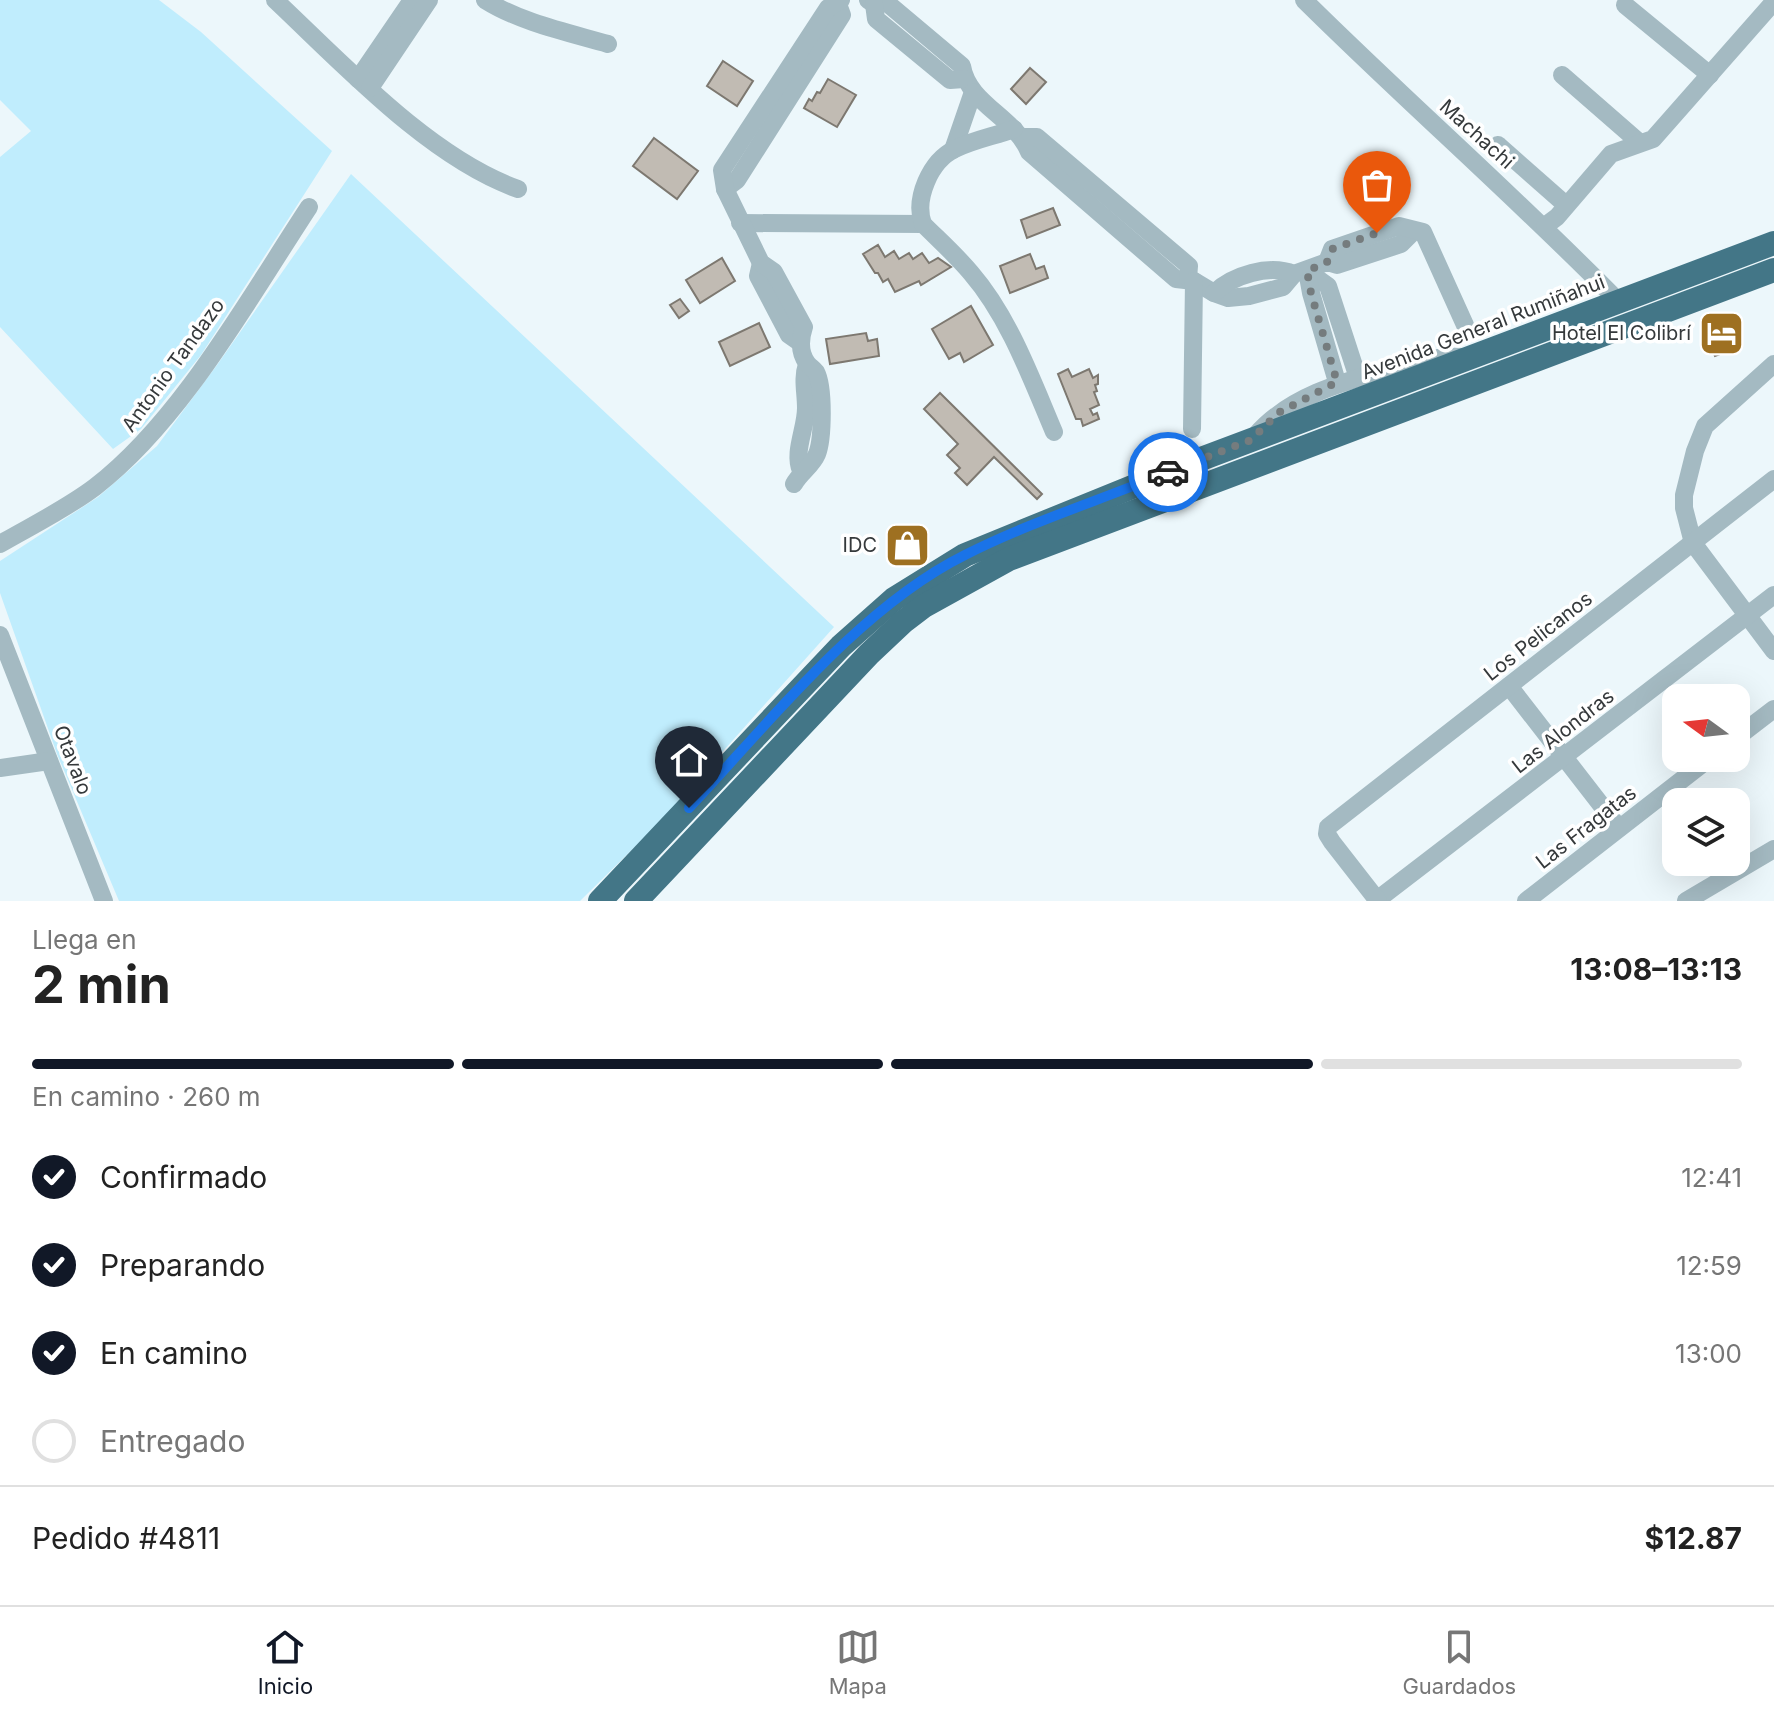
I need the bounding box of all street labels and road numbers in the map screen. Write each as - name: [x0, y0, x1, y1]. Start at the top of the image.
- street label: Machachi: [1435, 94, 1519, 174]
- street label: Avenida General Rumiñahui: [1358, 269, 1608, 385]
- street label: Antonio Tandazo: [117, 294, 229, 436]
- street label: Los Pelicanos: [1479, 586, 1597, 686]
- street label: Las Alondras: [1507, 684, 1619, 778]
- street label: Otavalo: [49, 722, 97, 798]
- street label: Las Fragatas: [1531, 780, 1641, 874]

